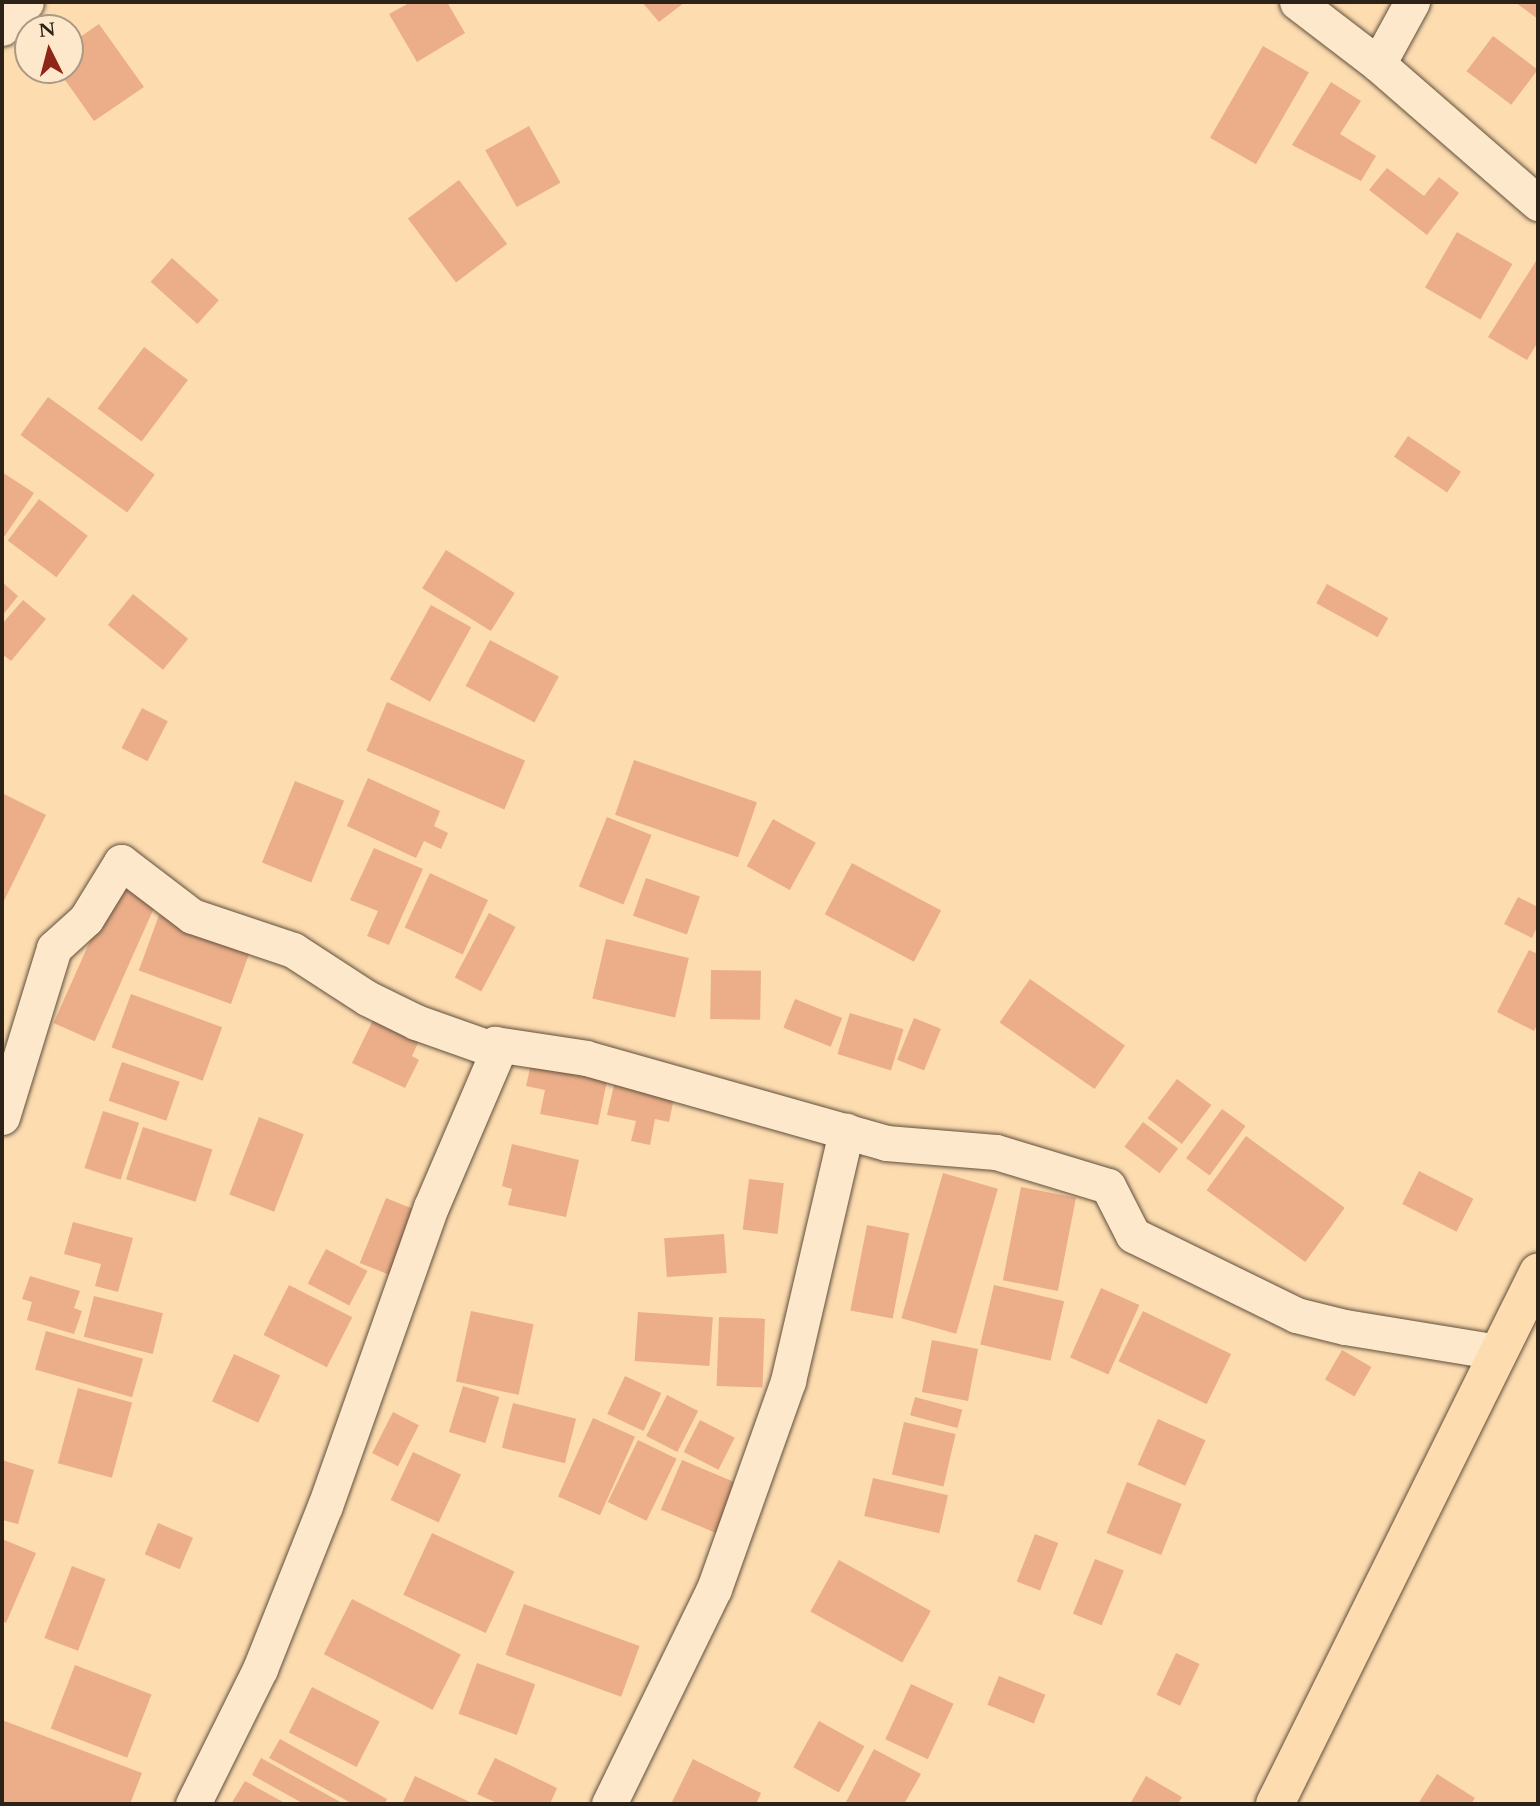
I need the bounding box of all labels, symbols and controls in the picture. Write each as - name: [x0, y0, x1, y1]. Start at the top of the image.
- north arrow: [14, 14, 84, 84]
- text: N: [37, 16, 57, 44]

